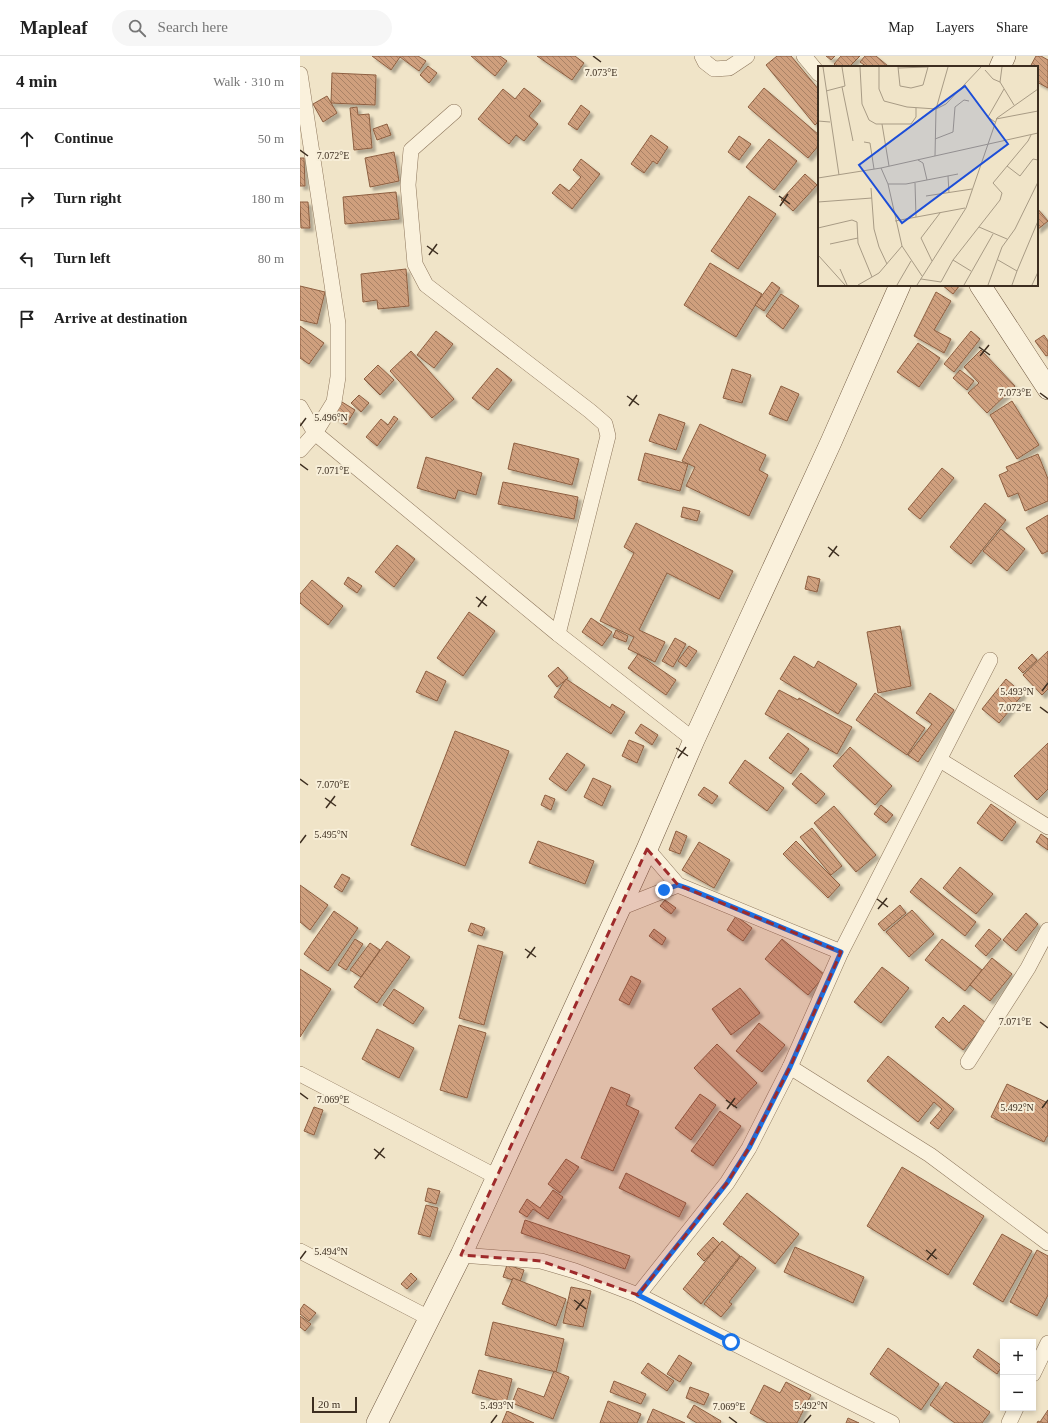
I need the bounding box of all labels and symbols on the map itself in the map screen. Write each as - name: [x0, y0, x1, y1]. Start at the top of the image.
- inset map: [818, 66, 1038, 286]
- text: 7.073°E: [585, 67, 617, 78]
- text: 7.072°E: [317, 150, 349, 161]
- text: 7.073°E: [999, 387, 1031, 398]
- text: 5.496°N: [314, 412, 348, 423]
- text: 7.071°E: [317, 465, 349, 476]
- text: 5.493°N: [1000, 686, 1034, 697]
- text: 7.072°E: [999, 702, 1031, 713]
- text: 7.070°E: [317, 779, 349, 790]
- text: 5.495°N: [314, 829, 348, 840]
- route end: [655, 881, 673, 899]
- text: 7.071°E: [999, 1016, 1031, 1027]
- text: 7.069°E: [317, 1094, 349, 1105]
- text: 5.492°N: [1000, 1102, 1034, 1113]
- text: 5.494°N: [314, 1246, 348, 1257]
- route start: [722, 1333, 740, 1351]
- scale bar: [312, 1395, 357, 1414]
- text: 5.493°N: [480, 1400, 514, 1411]
- text: 5.492°N: [794, 1400, 828, 1411]
- text: 7.069°E: [713, 1401, 745, 1412]

